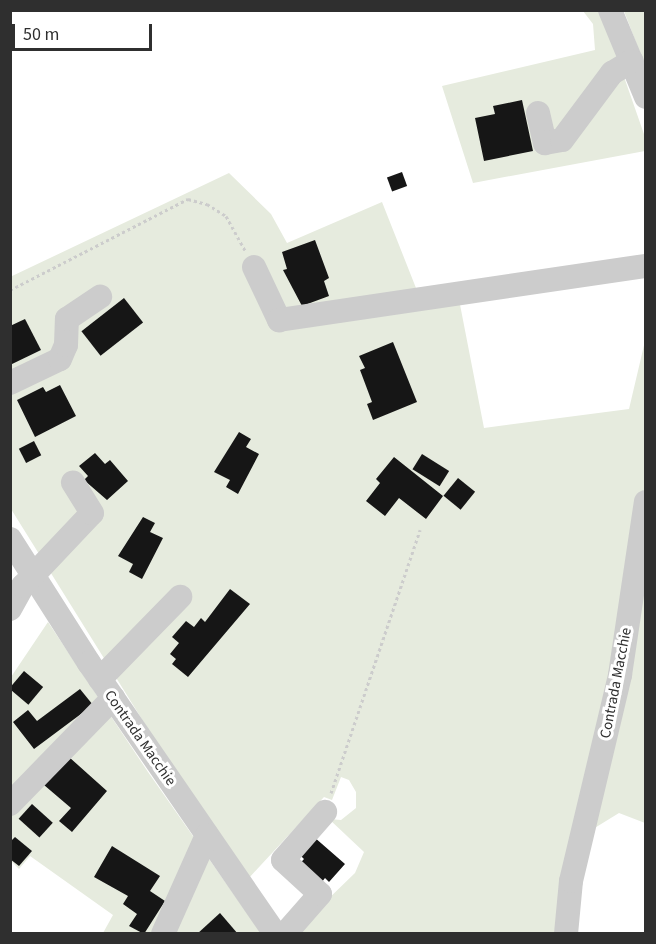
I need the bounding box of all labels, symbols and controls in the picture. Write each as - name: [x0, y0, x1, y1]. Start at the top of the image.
- scale bar: [15, 12, 154, 50]
- text: 50 m: [23, 22, 59, 47]
- street label: Contrada Macchie: [596, 626, 636, 740]
- street label: Contrada Macchie: [100, 687, 180, 789]

